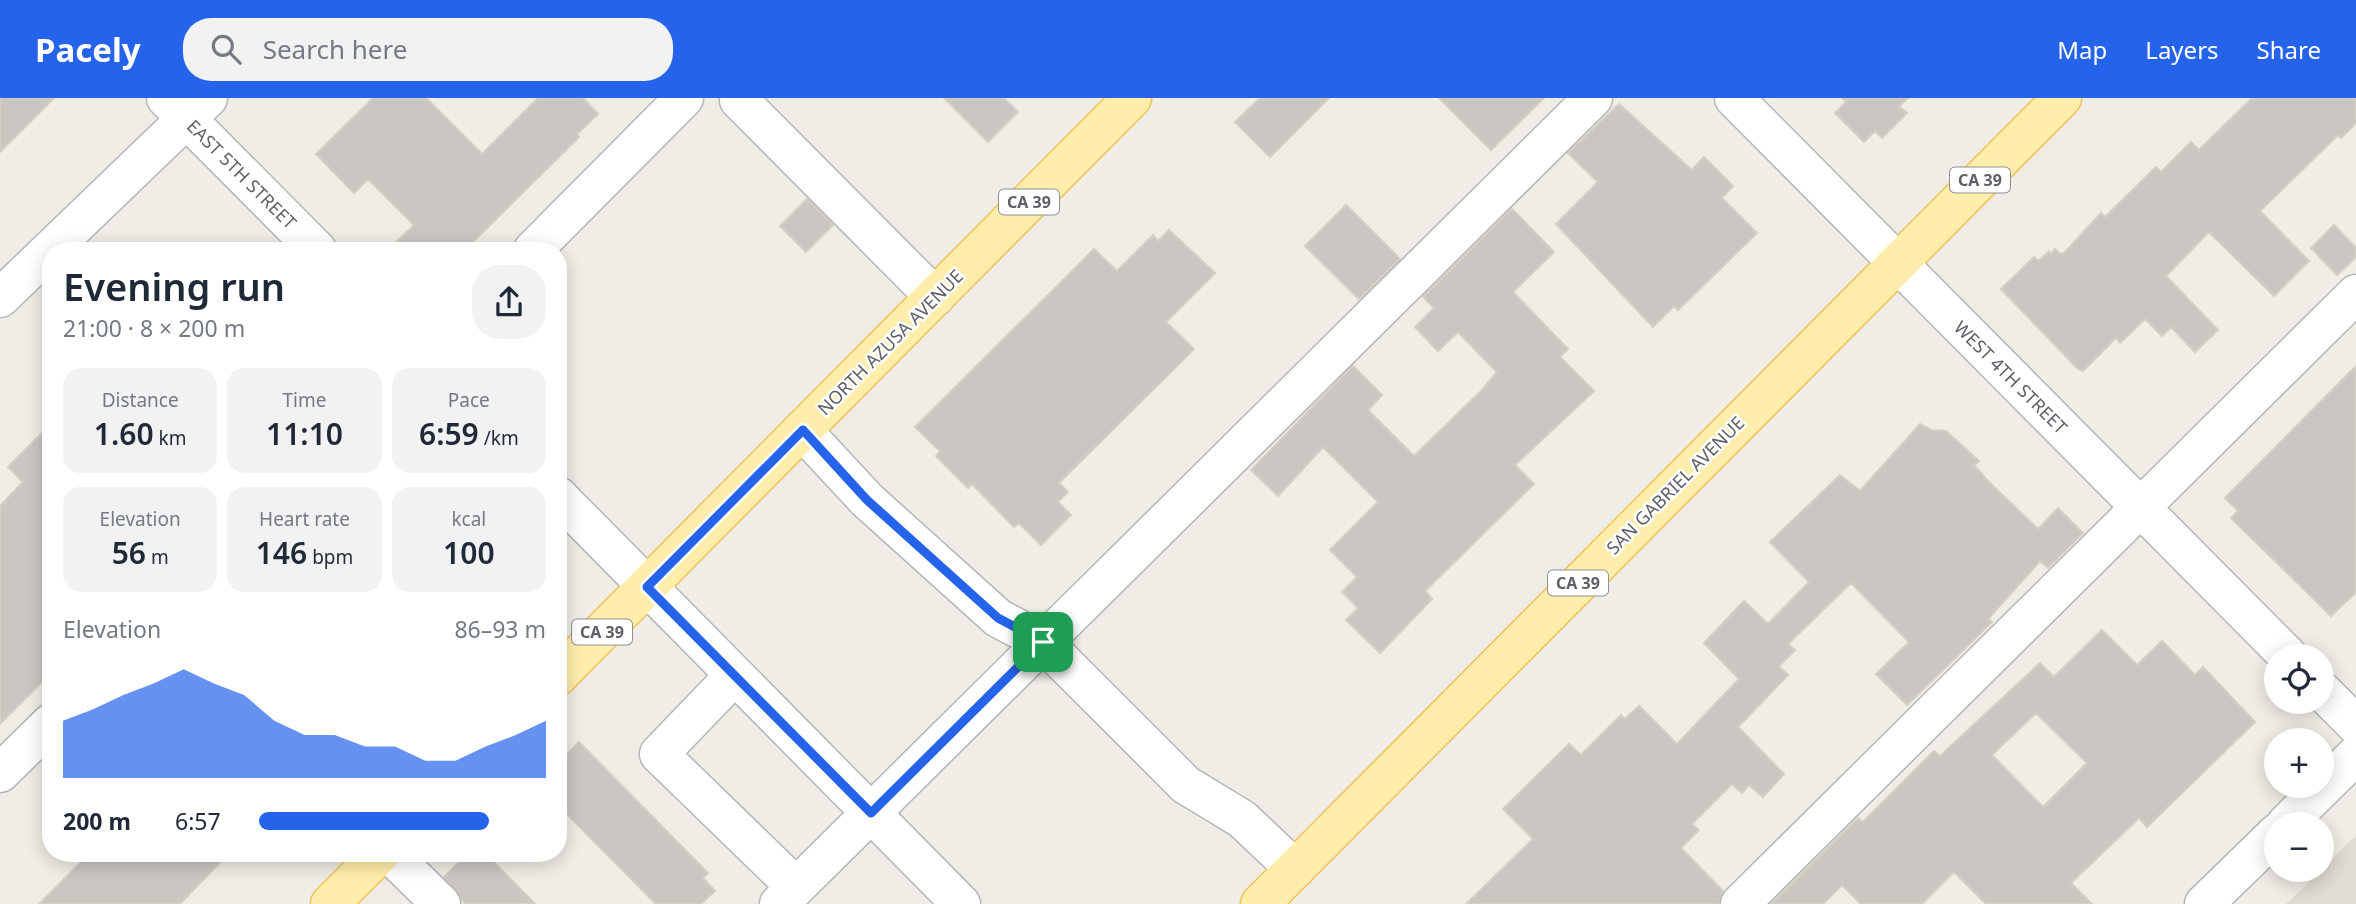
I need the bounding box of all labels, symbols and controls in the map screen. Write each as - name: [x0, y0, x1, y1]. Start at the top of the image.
- search box: [183, 18, 673, 81]
- text: Pacely: [35, 27, 141, 72]
- icon: search: [207, 30, 245, 68]
- text: Search here: [263, 31, 407, 67]
- text: Map: [2057, 33, 2107, 66]
- text: Layers: [2145, 33, 2219, 66]
- text: Share: [2257, 33, 2321, 66]
- street label: EAST 5TH STREET: [182, 114, 302, 234]
- road number: CA 39: [1950, 167, 2010, 192]
- road number: CA 39: [999, 190, 1059, 214]
- text: Evening run: [63, 260, 285, 312]
- street label: NORTH AZUSA AVENUE: [812, 264, 968, 420]
- button: share: [472, 265, 546, 339]
- text: 21:00 · 8 × 200 m: [63, 312, 245, 344]
- street label: WEST 4TH STREET: [1949, 315, 2073, 439]
- text: Distance: [102, 387, 179, 413]
- text: Time: [283, 387, 326, 413]
- text: Pace: [448, 387, 490, 413]
- street label: SAN GABRIEL AVENUE: [1601, 411, 1749, 559]
- text: 1.60: [94, 413, 154, 454]
- text: 11:10: [266, 413, 343, 454]
- text: 6:59: [419, 413, 479, 454]
- text: km: [154, 425, 186, 451]
- text: /km: [479, 425, 519, 451]
- text: Elevation: [100, 506, 181, 532]
- text: Heart rate: [259, 506, 350, 532]
- text: kcal: [451, 506, 486, 532]
- text: 56: [112, 532, 146, 573]
- text: 146: [256, 532, 307, 573]
- text: 100: [443, 532, 495, 573]
- text: m: [146, 544, 169, 570]
- text: bpm: [307, 544, 353, 570]
- road number: CA 39: [1548, 570, 1608, 596]
- pin: [1013, 612, 1073, 672]
- text: Elevation: [63, 613, 161, 645]
- text: 86–93 m: [454, 613, 546, 645]
- road number: CA 39: [572, 620, 632, 645]
- icon: arrive: [1024, 623, 1062, 661]
- map controls: [2264, 644, 2334, 882]
- button: locate: [2264, 644, 2334, 714]
- button: +: [2264, 728, 2334, 798]
- text: 200 m: [63, 805, 131, 837]
- text: 6:57: [175, 805, 221, 837]
- button: −: [2264, 812, 2334, 882]

